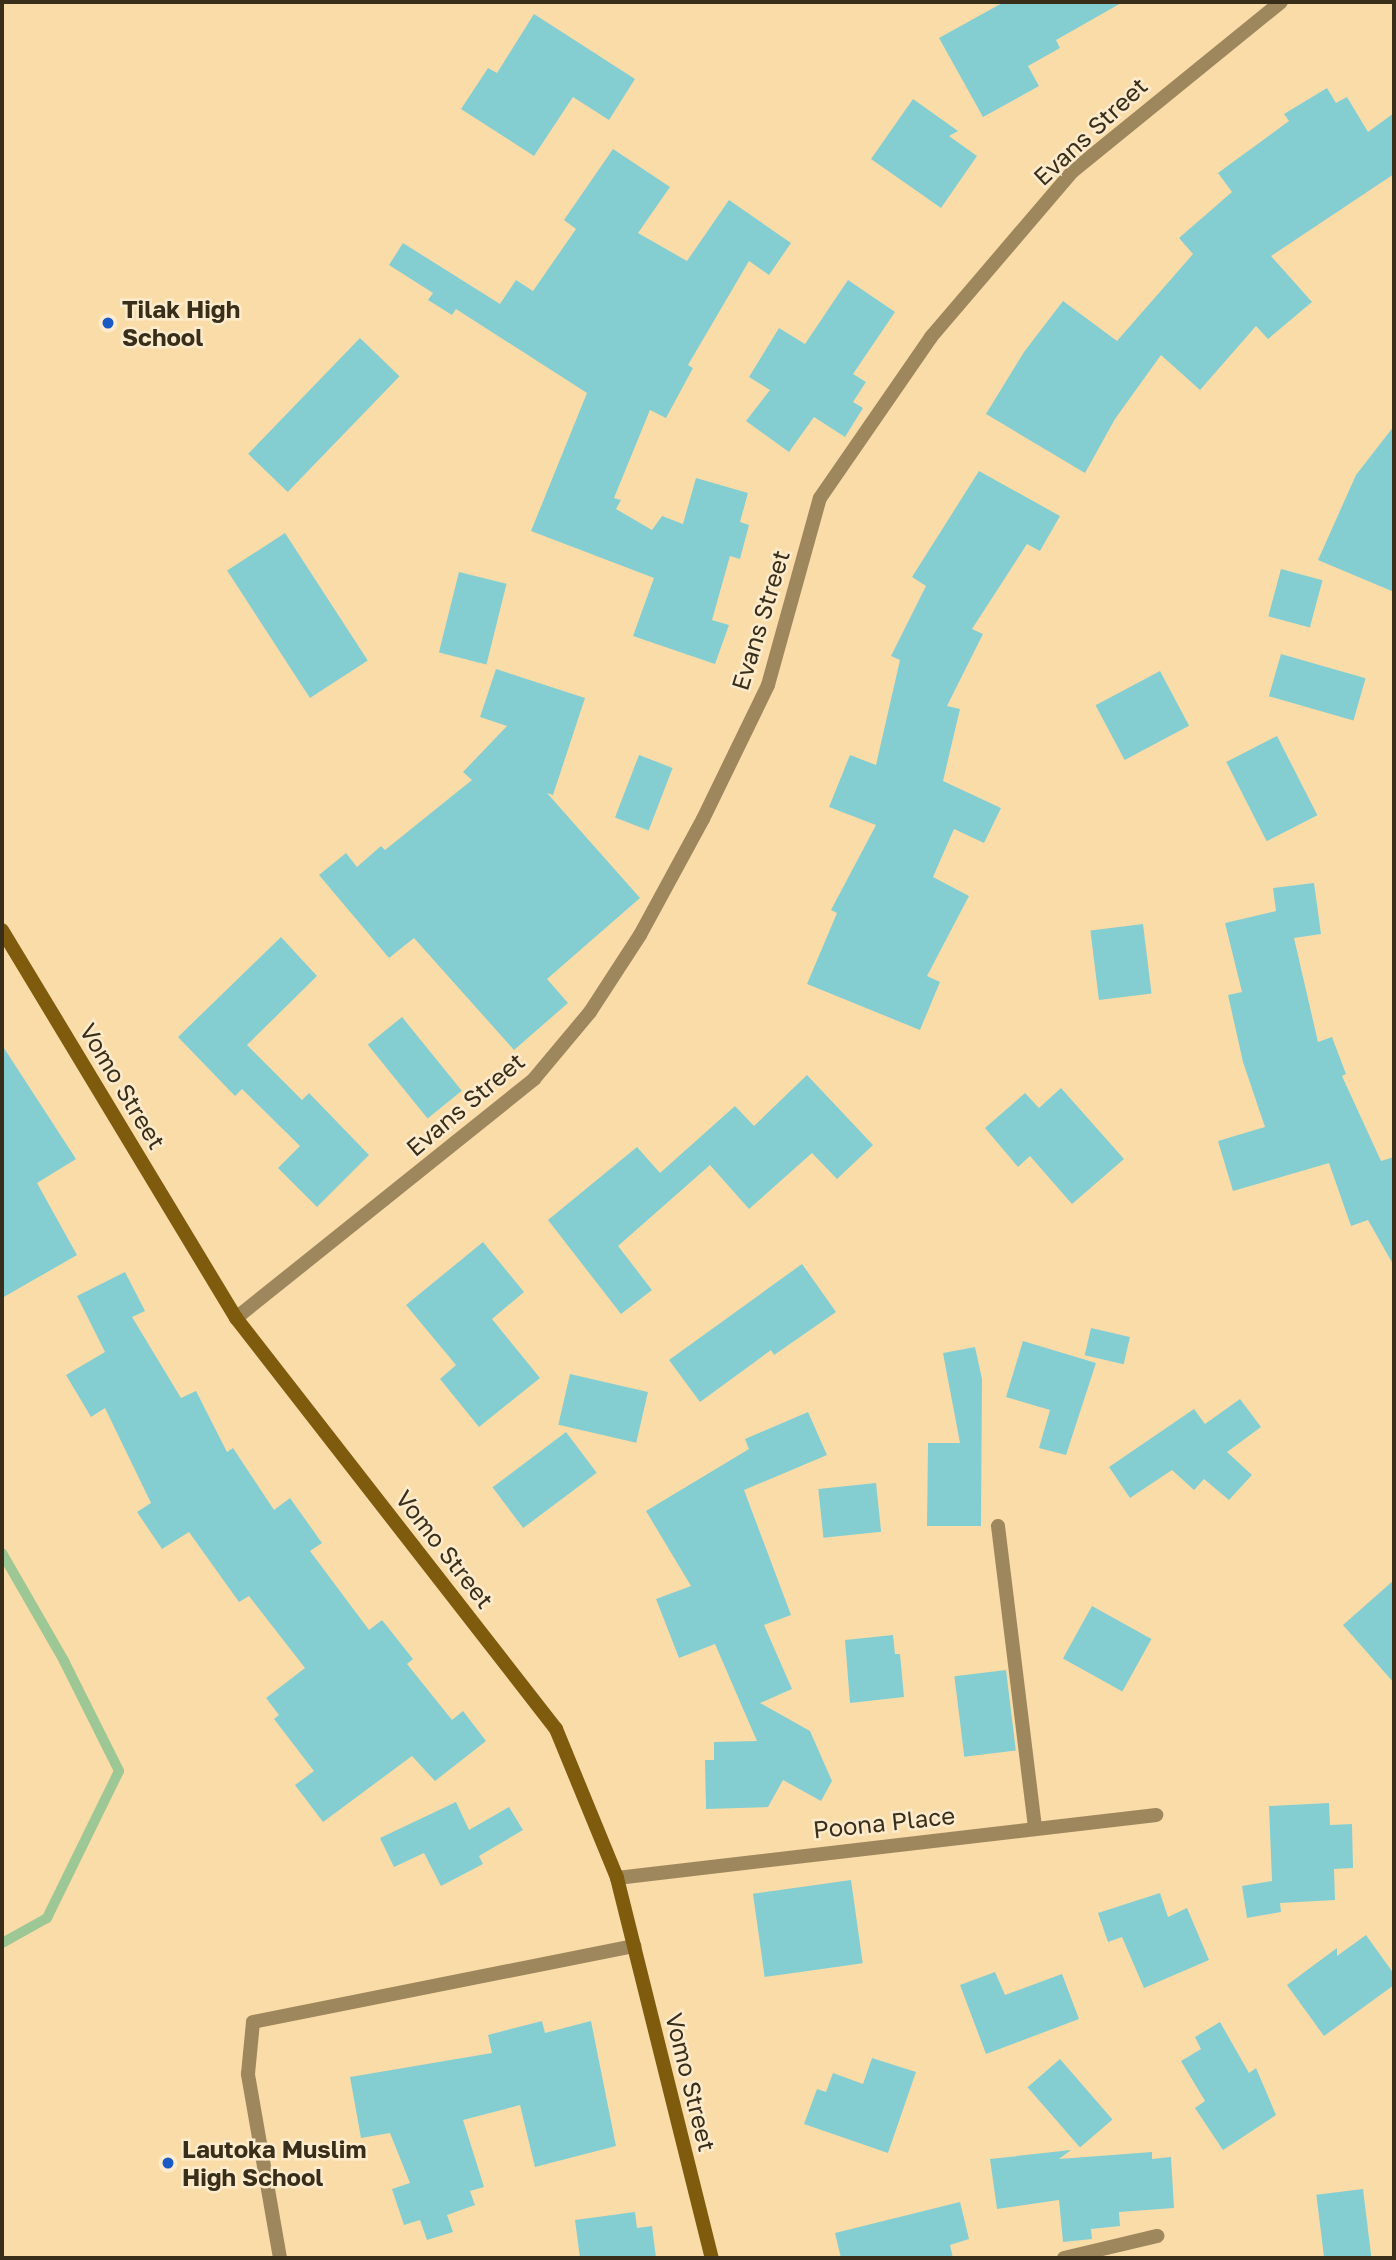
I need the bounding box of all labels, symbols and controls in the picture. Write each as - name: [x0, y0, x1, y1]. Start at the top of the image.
- street label: Evans Street: [1027, 71, 1153, 191]
- place label: Tilak High School: [122, 295, 240, 351]
- marker: Tilak High School: [100, 315, 116, 331]
- street label: Evans Street: [725, 546, 795, 694]
- street label: Vomo Street: [74, 1018, 172, 1154]
- street label: Evans Street: [400, 1046, 530, 1162]
- street label: Vomo Street: [390, 1484, 500, 1614]
- street label: Poona Place: [812, 1800, 956, 1844]
- street label: Vomo Street: [660, 2010, 722, 2154]
- place label: Lautoka Muslim High School: [182, 2135, 366, 2191]
- marker: Lautoka Muslim High School: [160, 2155, 176, 2171]

